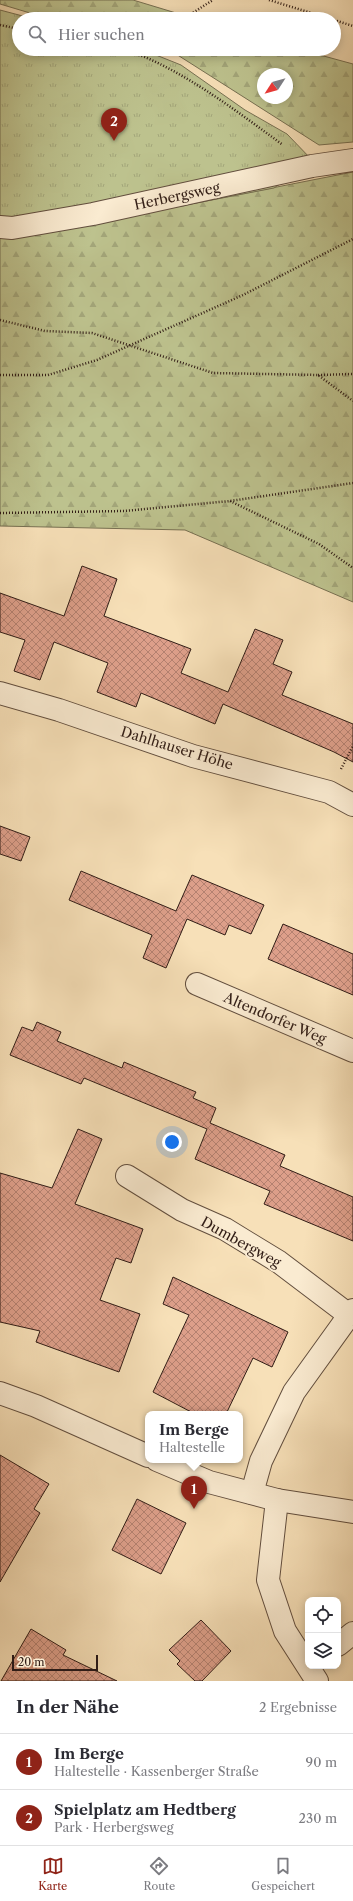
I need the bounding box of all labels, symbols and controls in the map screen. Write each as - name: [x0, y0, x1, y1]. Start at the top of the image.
- search box: [12, 12, 341, 56]
- icon: search: [26, 23, 48, 45]
- text: Hier suchen: [58, 25, 145, 44]
- north arrow: [257, 68, 293, 104]
- pin: 2: [101, 108, 127, 141]
- street label: Herbergsweg: [132, 178, 222, 214]
- street label: Dahlhauser Höhe: [119, 722, 236, 774]
- street label: Altendorfer Weg: [220, 988, 330, 1048]
- your location: [162, 1132, 182, 1152]
- street label: Dumbergweg: [198, 1213, 285, 1272]
- popup: [145, 1411, 243, 1463]
- text: Im Berge: [159, 1420, 229, 1439]
- text: Haltestelle: [159, 1439, 225, 1455]
- pin: 1: [181, 1476, 207, 1509]
- map controls: [305, 1597, 341, 1669]
- button: locate: [305, 1597, 341, 1633]
- button: layers: [305, 1633, 341, 1669]
- scale bar: [12, 1653, 98, 1672]
- text: 20 m: [18, 1655, 44, 1669]
- text: In der Nähe: [16, 1697, 119, 1717]
- text: 2 Ergebnisse: [259, 1699, 337, 1715]
- text: Im Berge: [54, 1744, 124, 1763]
- text: 1: [26, 1754, 32, 1770]
- text: 90 m: [306, 1754, 337, 1770]
- text: Haltestelle · Kassenberger Straße: [54, 1763, 259, 1779]
- text: Spielplatz am Hedtberg: [54, 1800, 236, 1819]
- text: 2: [25, 1810, 33, 1826]
- text: 230 m: [299, 1810, 337, 1826]
- text: Park · Herbergsweg: [54, 1819, 174, 1835]
- tab: Karte: [38, 1855, 67, 1893]
- tab: Route: [144, 1855, 175, 1893]
- tab: Gespeichert: [251, 1855, 315, 1893]

